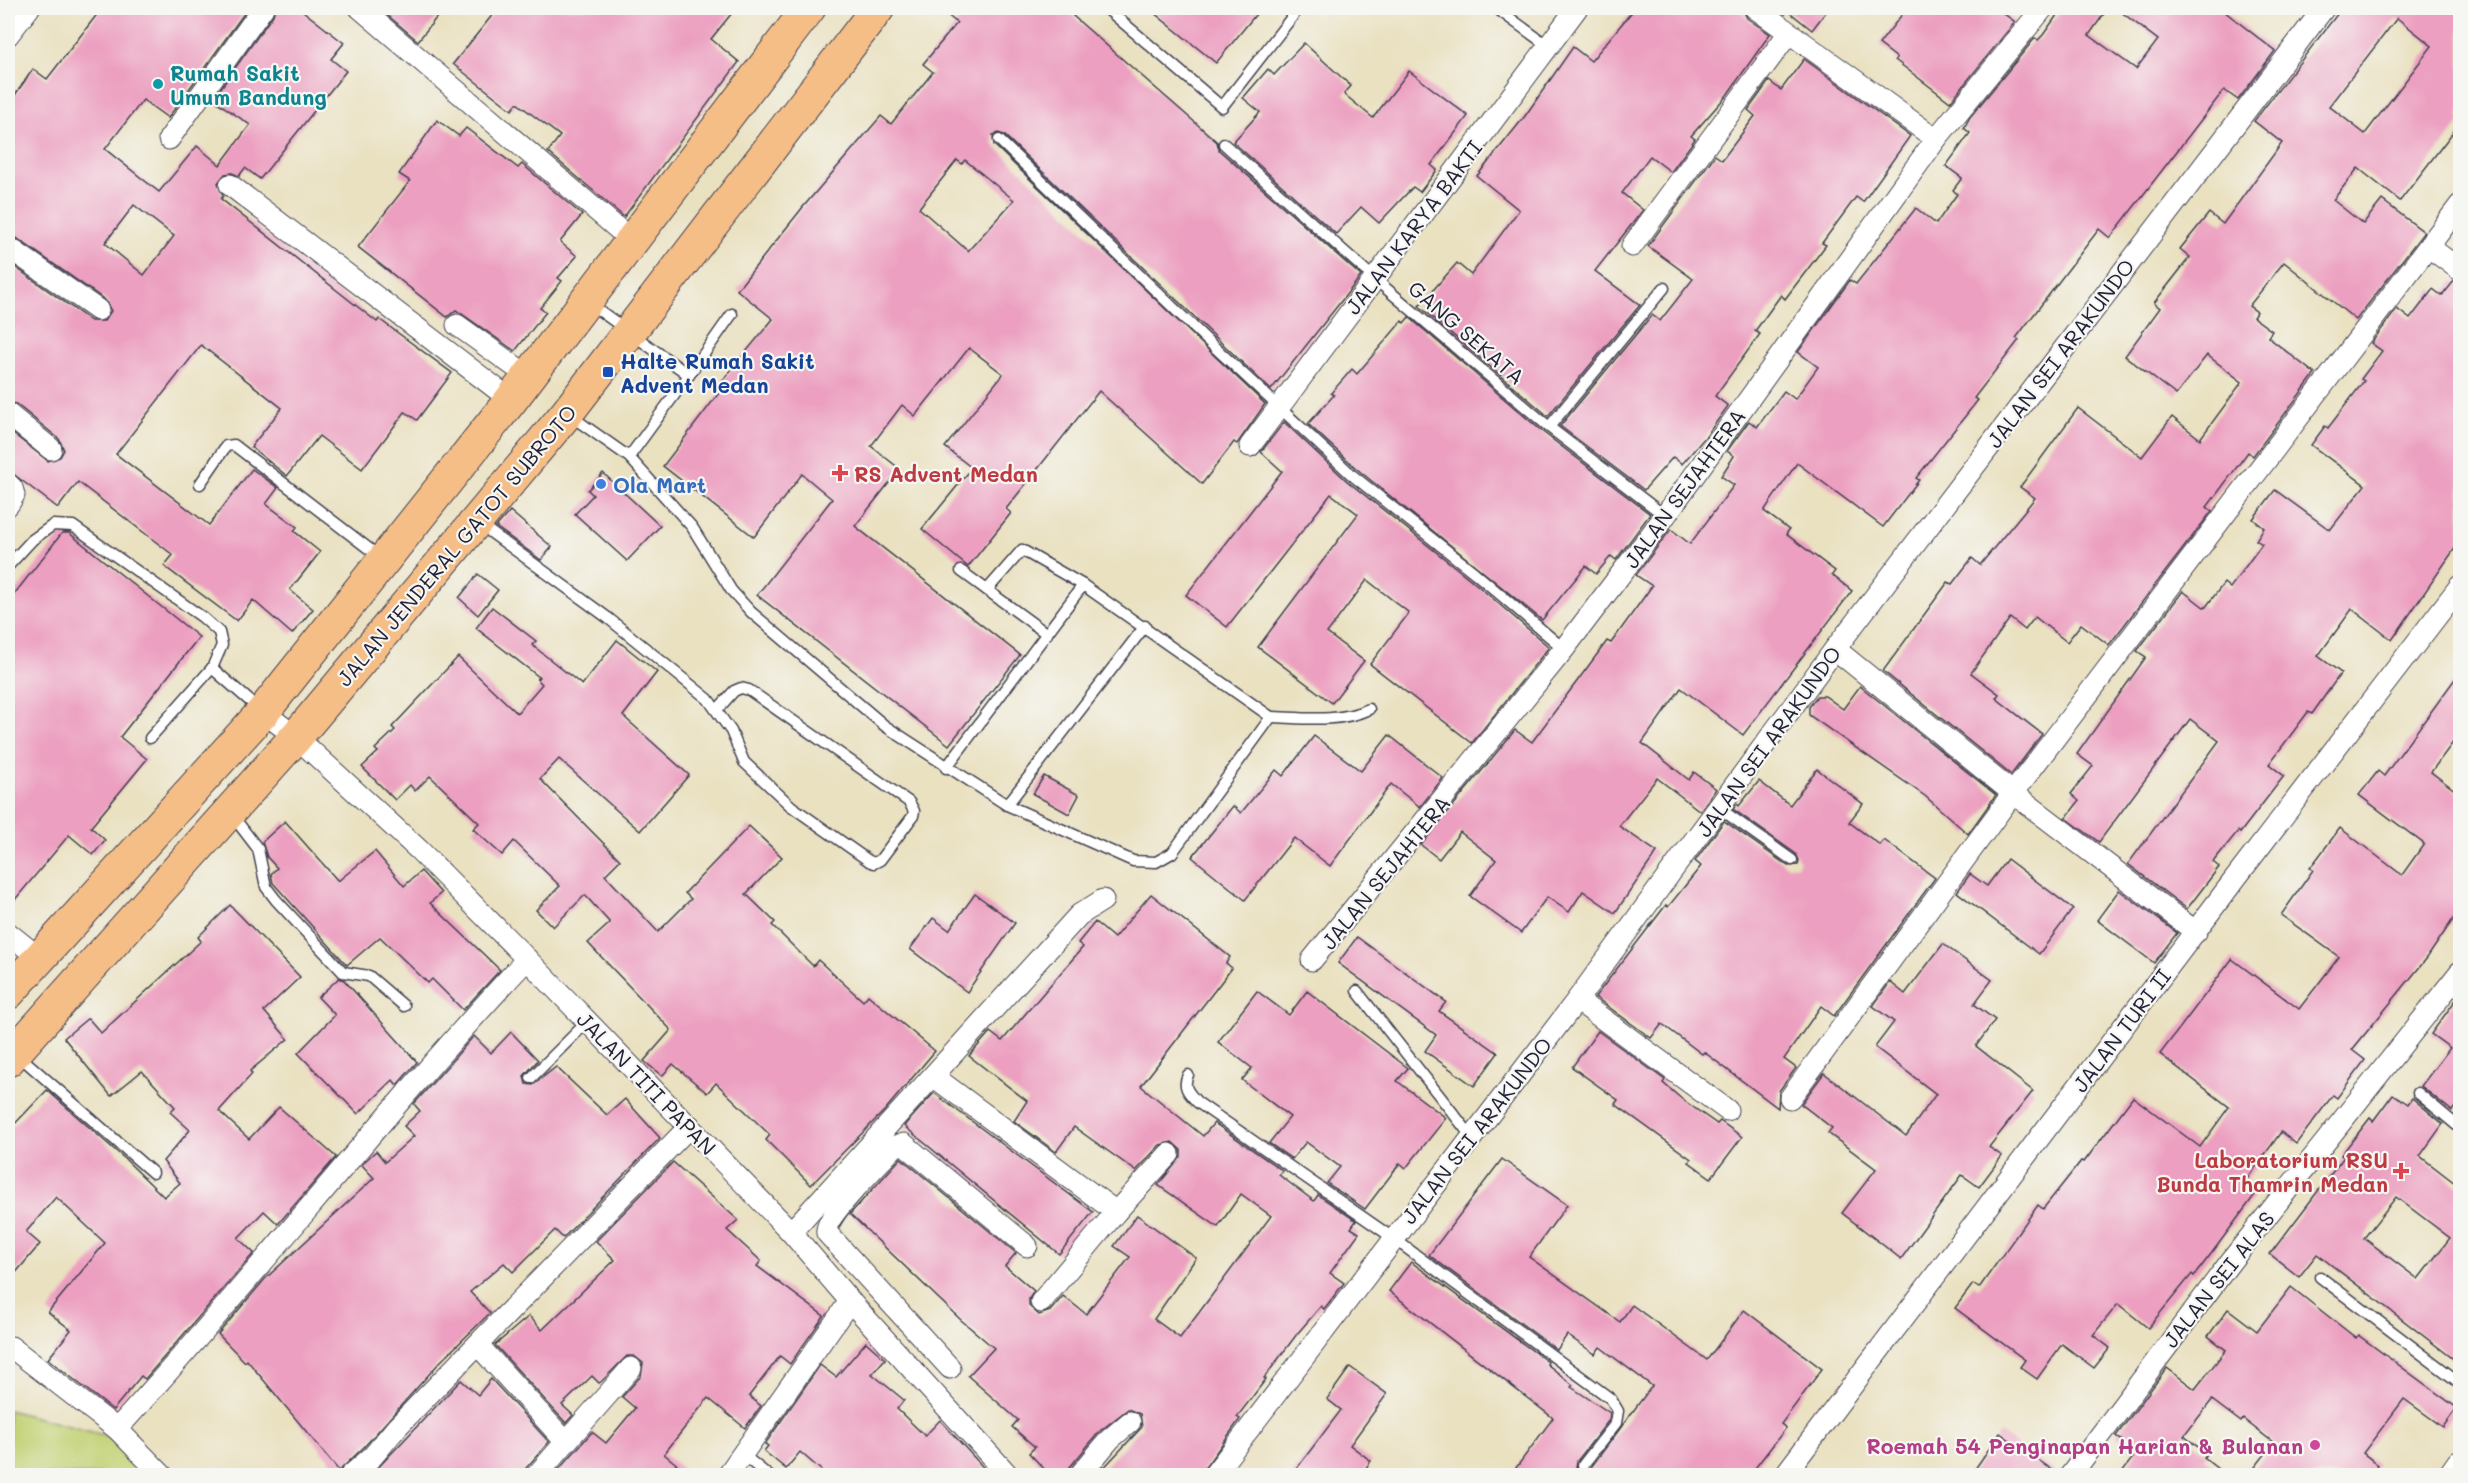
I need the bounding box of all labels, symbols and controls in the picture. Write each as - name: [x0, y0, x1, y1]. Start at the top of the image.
- place label: Rumah Sakit Umum Bandung: [170, 59, 327, 110]
- marker: Rumah Sakit Umum Bandung: [151, 77, 165, 91]
- street label: JALAN KARYA BAKTI: [1339, 135, 1487, 319]
- street label: JALAN SEI ARAKUNDO: [1980, 253, 2140, 453]
- street label: GANG SEKATA: [1403, 274, 1531, 390]
- place label: Halte Rumah Sakit Advent Medan: [620, 347, 815, 398]
- marker: Halte Rumah Sakit Advent Medan: [601, 365, 615, 379]
- street label: JALAN JENDERAL GATOT SUBROTO: [330, 399, 582, 691]
- street label: JALAN SEJAHTERA: [1617, 403, 1751, 573]
- place label: RS Advent Medan: [854, 460, 1038, 487]
- marker: RS Advent Medan: [831, 464, 849, 482]
- place label: Ola Mart: [613, 471, 706, 498]
- marker: Ola Mart: [594, 477, 608, 491]
- street label: JALAN SEI ARAKUNDO: [1690, 640, 1846, 842]
- street label: JALAN SEJAHTERA: [1315, 789, 1455, 955]
- street label: JALAN TURI II: [2066, 963, 2176, 1097]
- street label: JALAN TITI PAPAN: [572, 1006, 722, 1160]
- street label: JALAN SEI ARAKUNDO: [1395, 1031, 1557, 1229]
- place label: Laboratorium RSU Bunda Thamrin Medan: [2156, 1146, 2388, 1197]
- marker: Laboratorium RSU Bunda Thamrin Medan: [2392, 1162, 2410, 1180]
- street label: JALAN SEI ALAS: [2156, 1205, 2280, 1353]
- place label: Roemah 54 Penginapan Harian & Bulanan: [1866, 1432, 2303, 1459]
- marker: Roemah 54 Penginapan Harian & Bulanan: [2308, 1438, 2322, 1452]

